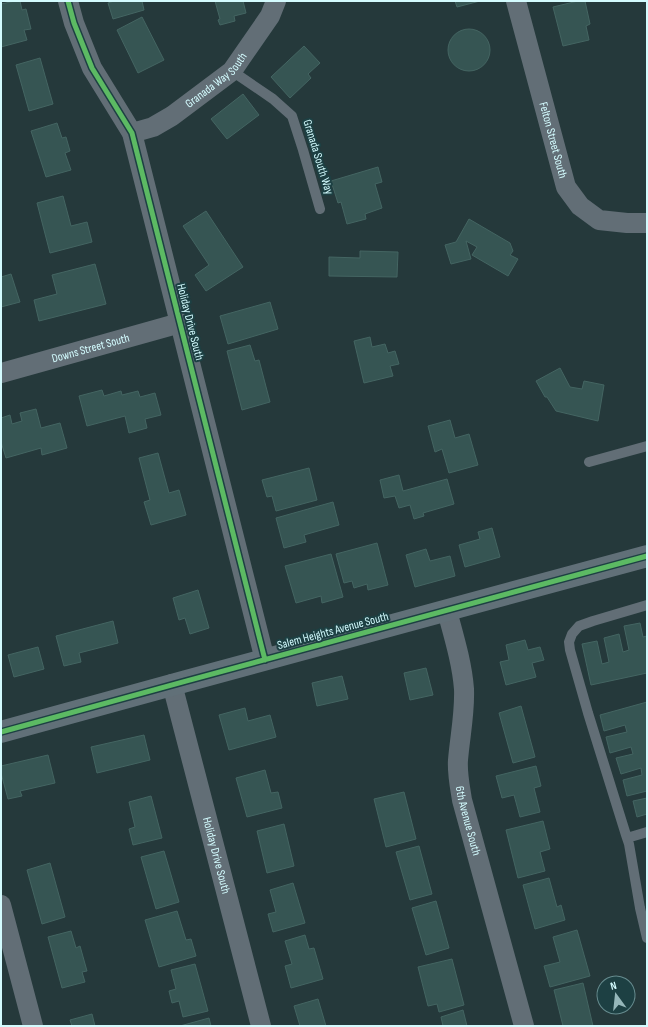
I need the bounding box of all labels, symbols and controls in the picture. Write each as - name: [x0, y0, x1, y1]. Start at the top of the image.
- street label: Granada Way South: [182, 49, 250, 111]
- street label: Felton Street South: [536, 100, 571, 180]
- street label: Granada South Way: [299, 118, 337, 197]
- street label: Holiday Drive South: [173, 282, 207, 362]
- street label: Downs Street South: [50, 330, 131, 366]
- street label: Salem Heights Avenue South: [276, 609, 390, 653]
- street label: 6th Avenue South: [452, 785, 484, 857]
- street label: Holiday Drive South: [199, 815, 234, 895]
- north arrow: [596, 975, 636, 1015]
- text: N: [609, 979, 618, 993]

